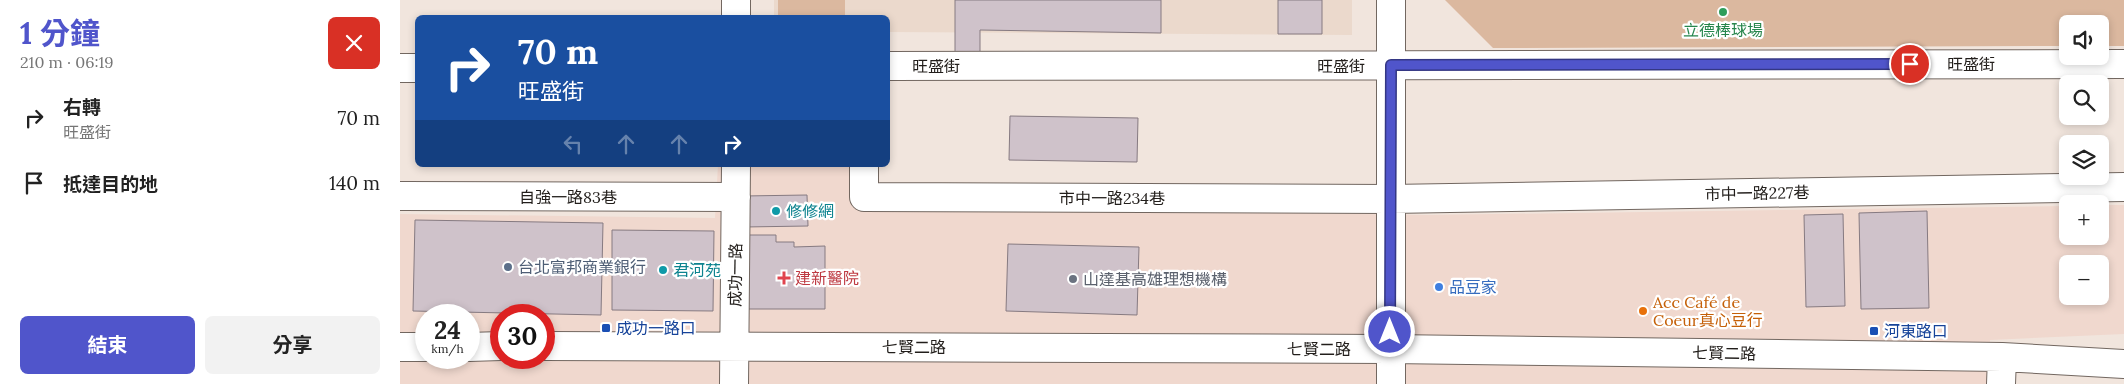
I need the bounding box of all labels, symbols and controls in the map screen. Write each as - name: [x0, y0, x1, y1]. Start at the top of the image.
- marker: 立德棒球場: [1717, 6, 1729, 18]
- text: 1 分鐘: [20, 14, 100, 52]
- map controls: [2059, 15, 2109, 305]
- button: sound: [2059, 15, 2109, 65]
- button: close: [328, 17, 380, 69]
- place label: 立德棒球場: [1683, 20, 1763, 40]
- text: 70 m: [518, 29, 598, 74]
- icon: right: [435, 35, 500, 100]
- pin: [1889, 43, 1931, 85]
- icon: arrive: [1896, 50, 1924, 78]
- text: 210 m · 06:19: [20, 52, 114, 72]
- street label: 旺盛街: [1947, 54, 1995, 74]
- street label: 旺盛街: [912, 56, 960, 76]
- street label: 旺盛街: [1317, 56, 1365, 76]
- button: search: [2059, 75, 2109, 125]
- text: 旺盛街: [518, 77, 584, 105]
- text: 右轉: [63, 95, 101, 119]
- icon: right: [20, 104, 48, 132]
- text: 70 m: [337, 106, 380, 130]
- text: 旺盛街: [63, 122, 111, 142]
- icon: left: [559, 130, 587, 158]
- icon: ahead: [612, 130, 640, 158]
- icon: ahead: [665, 130, 693, 158]
- icon: right: [718, 130, 746, 158]
- button: layers: [2059, 135, 2109, 185]
- icon: arrive: [20, 169, 48, 197]
- text: 140 m: [329, 171, 380, 195]
- text: 抵達目的地: [63, 172, 158, 196]
- street label: 市中一路227巷: [1705, 182, 1809, 204]
- street label: 自強一路83巷: [519, 187, 617, 207]
- street label: 市中一路234巷: [1059, 188, 1165, 208]
- button: +: [2059, 195, 2109, 245]
- place label: 修修網: [786, 201, 834, 221]
- marker: 修修網: [770, 205, 782, 217]
- street label: 成功一路: [724, 243, 746, 307]
- button: −: [2059, 255, 2109, 305]
- place label: 台北富邦商業銀行: [518, 257, 646, 277]
- place label: 君河苑: [673, 260, 721, 280]
- marker: 台北富邦商業銀行: [502, 261, 514, 273]
- marker: 君河苑: [657, 264, 669, 276]
- place label: 建新醫院: [795, 268, 859, 288]
- place label: 山達基高雄理想機構: [1083, 269, 1227, 289]
- marker: 建新醫院: [777, 271, 791, 285]
- marker: 山達基高雄理想機構: [1067, 273, 1079, 285]
- place label: 品豆家: [1449, 277, 1497, 297]
- marker: 品豆家: [1433, 281, 1445, 293]
- place label: Acc Café de Coeur真心豆行: [1652, 292, 1763, 330]
- speed limit sign: 30: [490, 304, 555, 369]
- position arrow: [1363, 305, 1415, 357]
- marker: Acc Café de Coeur真心豆行: [1637, 305, 1649, 317]
- text: 24: [434, 314, 461, 346]
- button: 結束: [20, 316, 195, 374]
- button: 分享: [205, 316, 380, 374]
- place label: 成功一路口: [616, 318, 696, 338]
- place label: 河東路口: [1884, 321, 1948, 341]
- marker: 成功一路口: [600, 322, 612, 334]
- marker: 河東路口: [1868, 325, 1880, 337]
- street label: 七賢二路: [882, 337, 946, 357]
- street label: 七賢二路: [1287, 339, 1351, 359]
- text: km/h: [431, 341, 464, 356]
- street label: 七賢二路: [1692, 342, 1756, 364]

